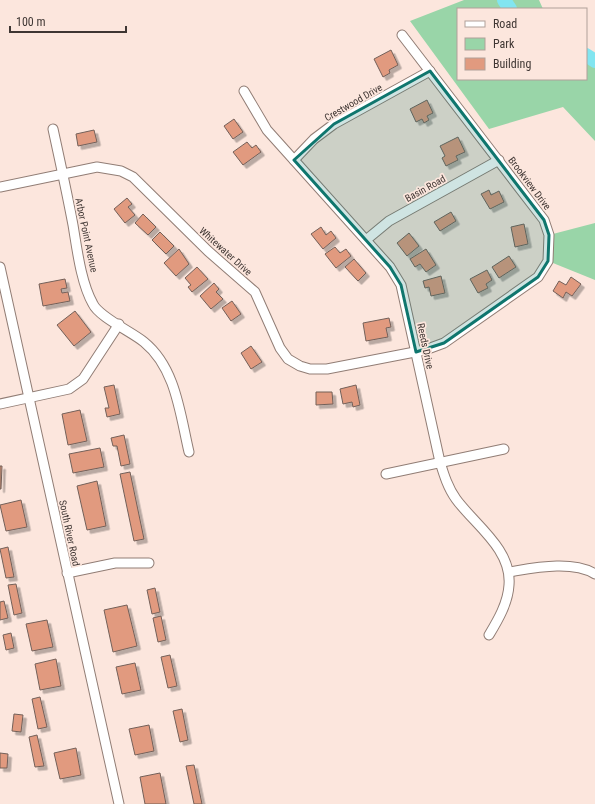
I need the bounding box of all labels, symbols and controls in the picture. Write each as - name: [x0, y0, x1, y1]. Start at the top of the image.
- scale bar: [10, 8, 126, 34]
- legend: [457, 8, 587, 80]
- text: 100 m: [16, 15, 46, 29]
- text: Road: [493, 17, 517, 31]
- text: Park: [493, 37, 515, 51]
- text: Building: [493, 57, 531, 71]
- street label: Crestwood Drive: [323, 81, 384, 123]
- street label: Brookview Drive: [506, 155, 553, 212]
- street label: Basin Road: [403, 173, 447, 204]
- street label: Arbor Point Avenue: [73, 197, 100, 274]
- street label: Whitewater Drive: [197, 225, 254, 278]
- street label: Reeds Drive: [415, 322, 436, 370]
- street label: South River Road: [57, 499, 82, 567]

